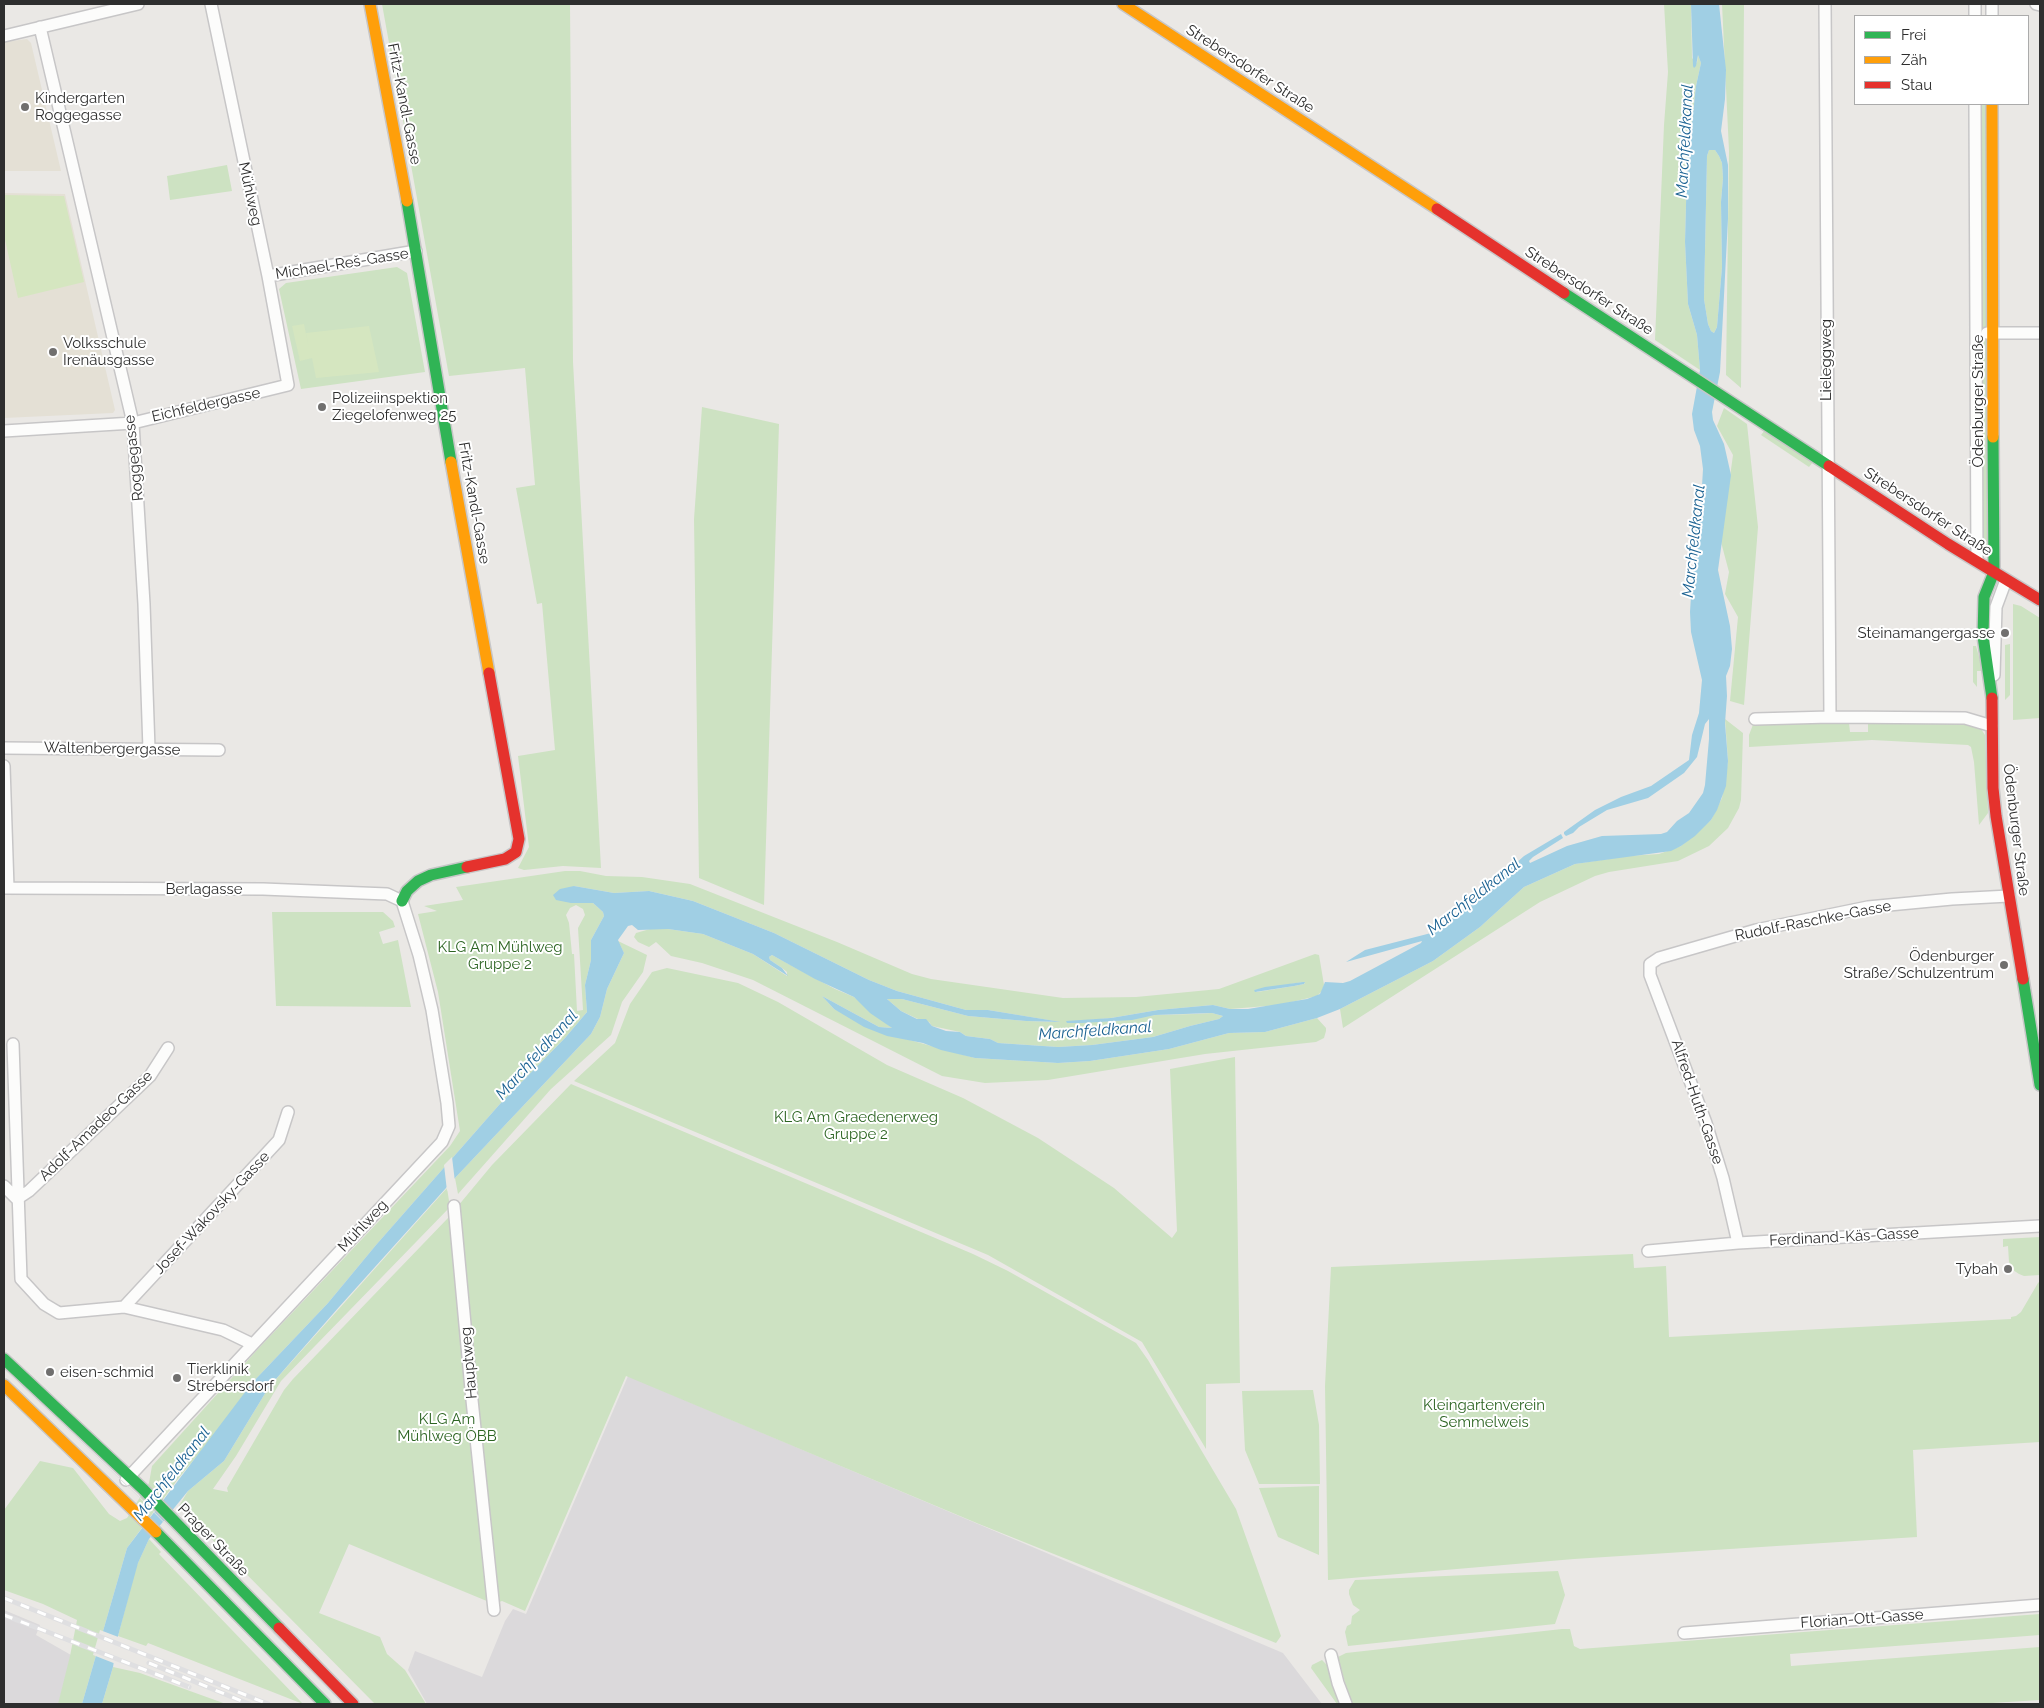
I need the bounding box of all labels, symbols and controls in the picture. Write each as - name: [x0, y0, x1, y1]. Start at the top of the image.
- legend: [1854, 15, 2029, 105]
- street label: Strebersdorfer Straße: [1183, 21, 1317, 117]
- text: Frei: [1901, 26, 1926, 44]
- street label: Fritz-Kandl-Gasse: [383, 42, 425, 166]
- text: Zäh: [1901, 51, 1927, 69]
- text: Stau: [1901, 76, 1932, 94]
- water label: Marchfeldkanal: [1672, 84, 1698, 198]
- place label: Kindergarten Roggegasse: [35, 89, 125, 124]
- marker: Kindergarten Roggegasse: [19, 101, 31, 113]
- street label: Mühlweg: [234, 161, 266, 227]
- street label: Strebersdorfer Straße: [1522, 243, 1656, 339]
- street label: Michael-Reš-Gasse: [274, 245, 410, 283]
- street label: Lieleggweg: [1817, 319, 1835, 401]
- place label: Volksschule Irenäusgasse: [63, 334, 154, 369]
- street label: Ödenburger Straße: [1969, 334, 1987, 468]
- marker: Volksschule Irenäusgasse: [47, 346, 59, 358]
- street label: Eichfeldergasse: [150, 384, 262, 426]
- place label: Polizeiinspektion Ziegelofenweg 25: [332, 389, 456, 424]
- marker: Polizeiinspektion Ziegelofenweg 25: [316, 401, 328, 413]
- street label: Roggegasse: [121, 414, 147, 502]
- street label: Fritz-Kandl-Gasse: [454, 441, 494, 565]
- street label: Strebersdorfer Straße: [1861, 464, 1995, 560]
- water label: Marchfeldkanal: [1679, 484, 1709, 598]
- place label: Steinamangergasse: [1858, 624, 1995, 642]
- marker: Steinamangergasse: [1999, 627, 2011, 639]
- street label: Waltenbergergasse: [44, 739, 180, 759]
- street label: Ödenburger Straße: [1999, 763, 2033, 897]
- water label: Marchfeldkanal: [1423, 855, 1525, 939]
- street label: Berlagasse: [165, 880, 243, 898]
- street label: Rudolf-Raschke-Gasse: [1733, 897, 1893, 945]
- park label: KLG Am Mühlweg Gruppe 2: [438, 938, 562, 973]
- place label: Ödenburger Straße/Schulzentrum: [1844, 947, 1994, 982]
- marker: Ödenburger Straße/Schulzentrum: [1998, 959, 2010, 971]
- water label: Marchfeldkanal: [492, 1006, 582, 1104]
- water label: Marchfeldkanal: [1038, 1017, 1152, 1045]
- street label: Alfred-Huth-Gasse: [1667, 1037, 1727, 1167]
- street label: Adolf-Amadeo-Gasse: [36, 1067, 156, 1185]
- park label: KLG Am Graedenerweg Gruppe 2: [774, 1108, 938, 1143]
- street label: Josef-Wakovsky-Gasse: [150, 1148, 274, 1278]
- street label: Mühlweg: [334, 1196, 392, 1256]
- street label: Ferdinand-Käs-Gasse: [1769, 1224, 1919, 1250]
- place label: Tybah: [1956, 1260, 1998, 1278]
- marker: Tybah: [2002, 1263, 2014, 1275]
- street label: Hauptweg: [457, 1326, 481, 1400]
- place label: Tierklinik Strebersdorf: [187, 1360, 274, 1395]
- place label: eisen-schmid: [60, 1363, 154, 1381]
- marker: eisen-schmid: [44, 1366, 56, 1378]
- marker: Tierklinik Strebersdorf: [171, 1372, 183, 1384]
- park label: Kleingartenverein Semmelweis: [1423, 1396, 1545, 1431]
- park label: KLG Am Mühlweg ÖBB: [397, 1410, 497, 1445]
- water label: Marchfeldkanal: [130, 1423, 214, 1525]
- street label: Prager Straße: [174, 1500, 252, 1580]
- street label: Florian-Ott-Gasse: [1800, 1606, 1924, 1632]

